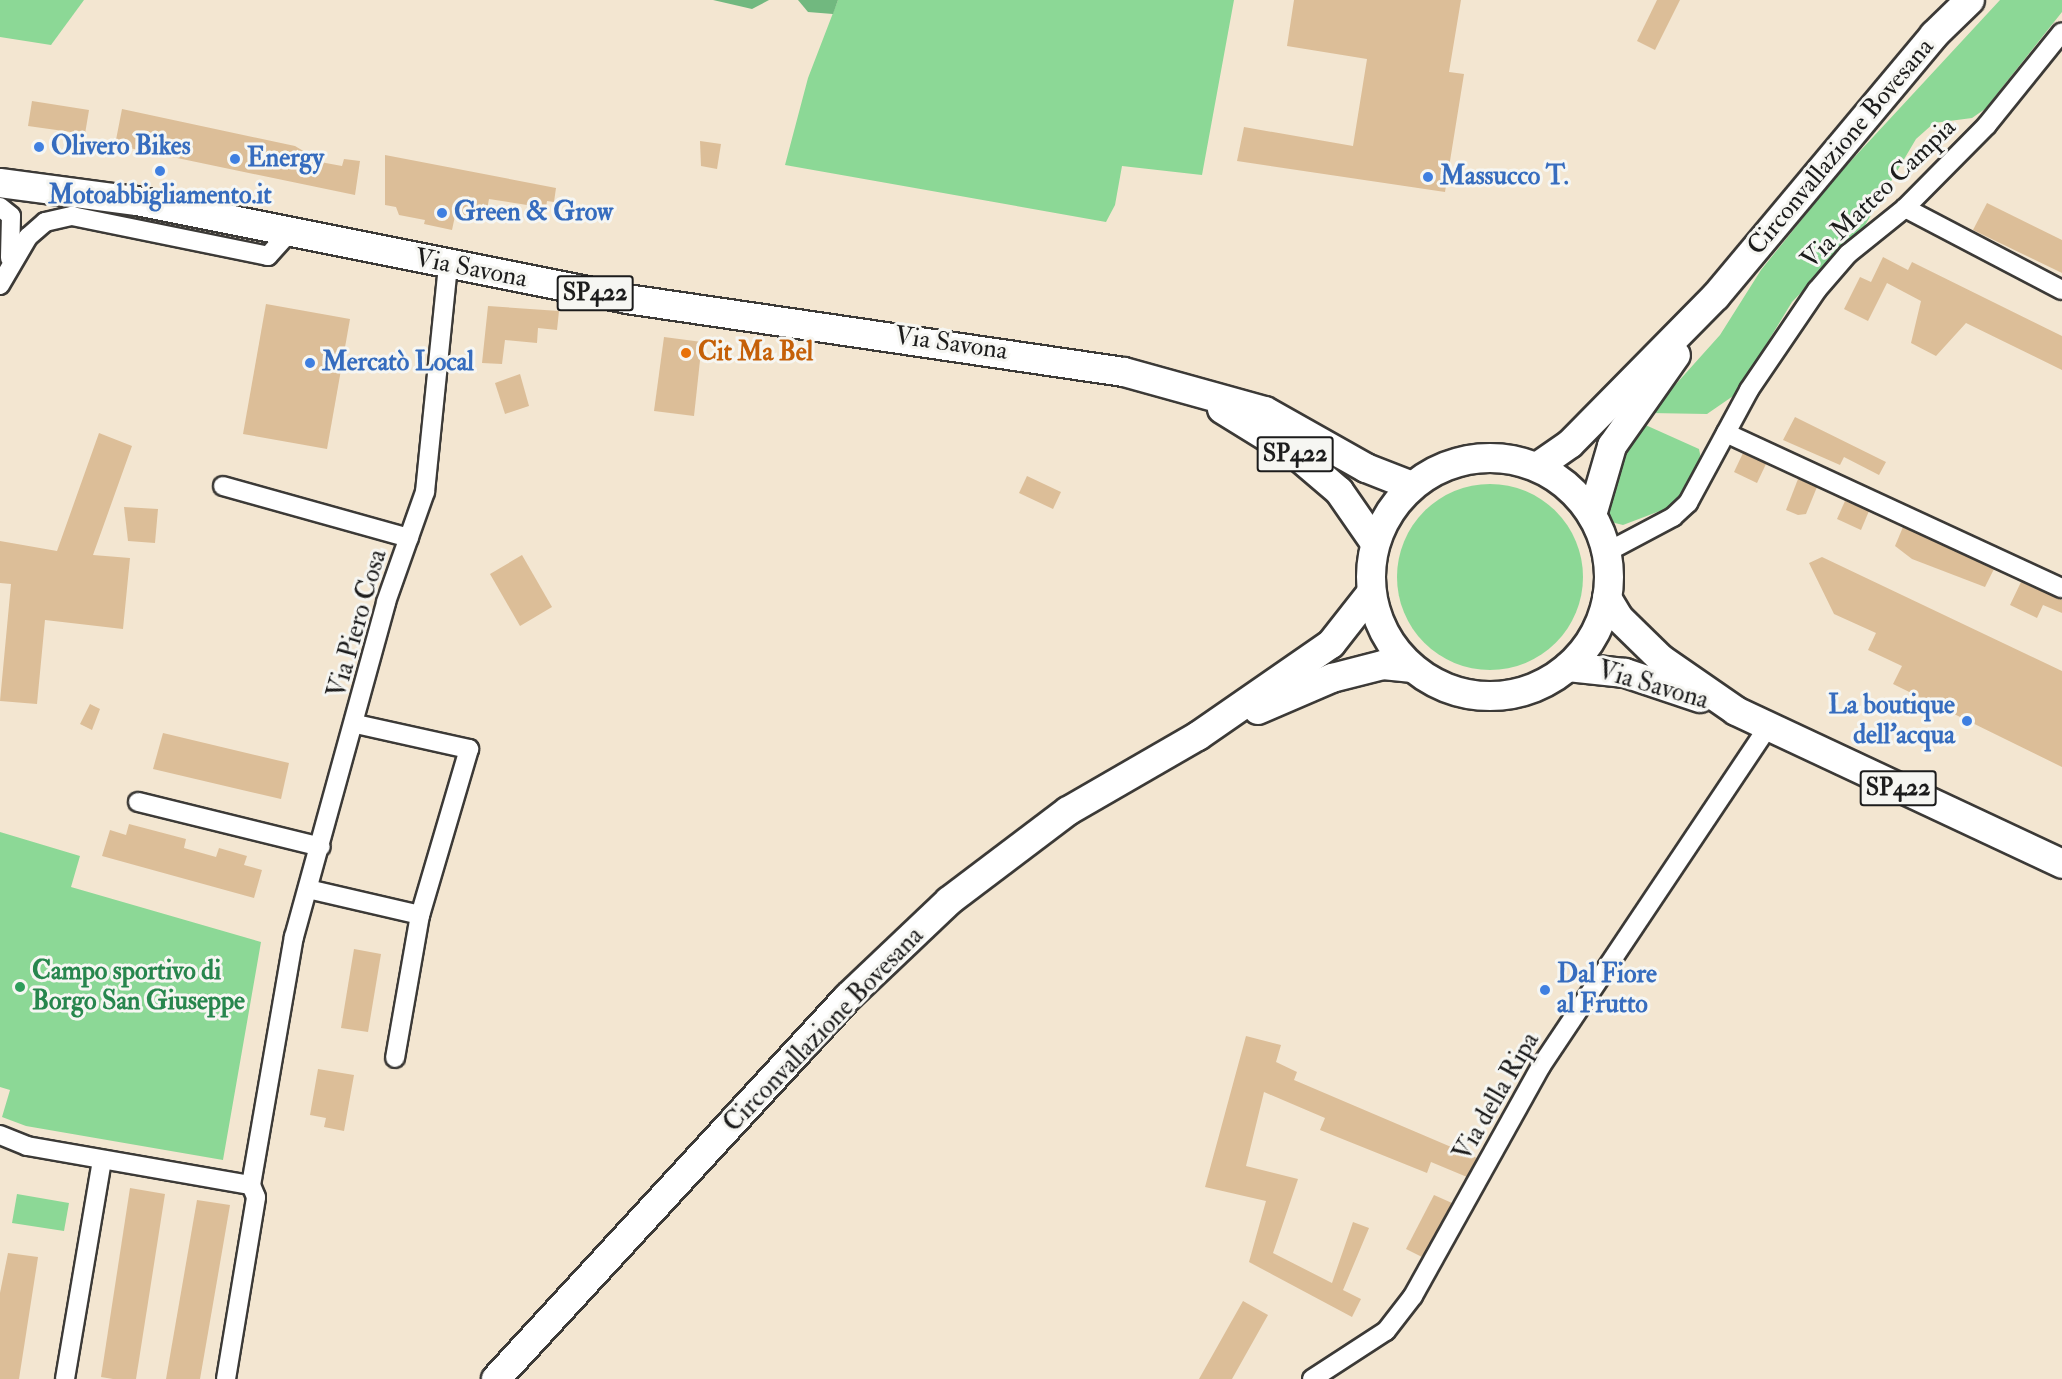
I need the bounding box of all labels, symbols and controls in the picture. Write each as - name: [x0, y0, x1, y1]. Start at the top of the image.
- street label: Circonvallazione Bovesana: [1741, 32, 1941, 262]
- street label: Via Matteo Campia: [1795, 112, 1963, 276]
- place label: Olivero Bikes: [51, 131, 191, 163]
- marker: Olivero Bikes: [32, 140, 46, 154]
- place label: Energy: [247, 143, 324, 175]
- marker: Energy: [228, 152, 242, 166]
- place label: Massucco T.: [1440, 161, 1569, 193]
- marker: Motoabbigliamento.it: [153, 164, 167, 178]
- marker: Massucco T.: [1421, 170, 1435, 184]
- place label: Motoabbigliamento.it: [48, 180, 272, 212]
- place label: Green & Grow: [454, 197, 613, 229]
- marker: Green & Grow: [435, 206, 449, 220]
- street label: Via Savona: [412, 243, 530, 295]
- road number: SP422: [556, 272, 634, 314]
- street label: Via Savona: [893, 321, 1009, 367]
- place label: Cit Ma Bel: [698, 337, 813, 369]
- marker: Cit Ma Bel: [679, 346, 693, 360]
- place label: Mercatò Local: [322, 347, 474, 379]
- marker: Mercatò Local: [303, 356, 317, 370]
- road number: SP422: [1256, 433, 1334, 475]
- street label: Via Piero Cosa: [322, 546, 394, 702]
- street label: Via Savona: [1594, 655, 1712, 717]
- place label: La boutique dell'acqua: [1828, 690, 1955, 752]
- marker: La boutique dell'acqua: [1960, 714, 1974, 728]
- road number: SP422: [1859, 767, 1937, 809]
- street label: Circonvallazione Bovesana: [718, 921, 930, 1139]
- place label: Campo sportivo di Borgo San Giuseppe: [32, 956, 245, 1018]
- place label: Dal Fiore al Frutto: [1557, 959, 1657, 1020]
- marker: Campo sportivo di Borgo San Giuseppe: [13, 980, 27, 994]
- marker: Dal Fiore al Frutto: [1538, 983, 1552, 997]
- street label: Via della Ripa: [1448, 1027, 1546, 1167]

